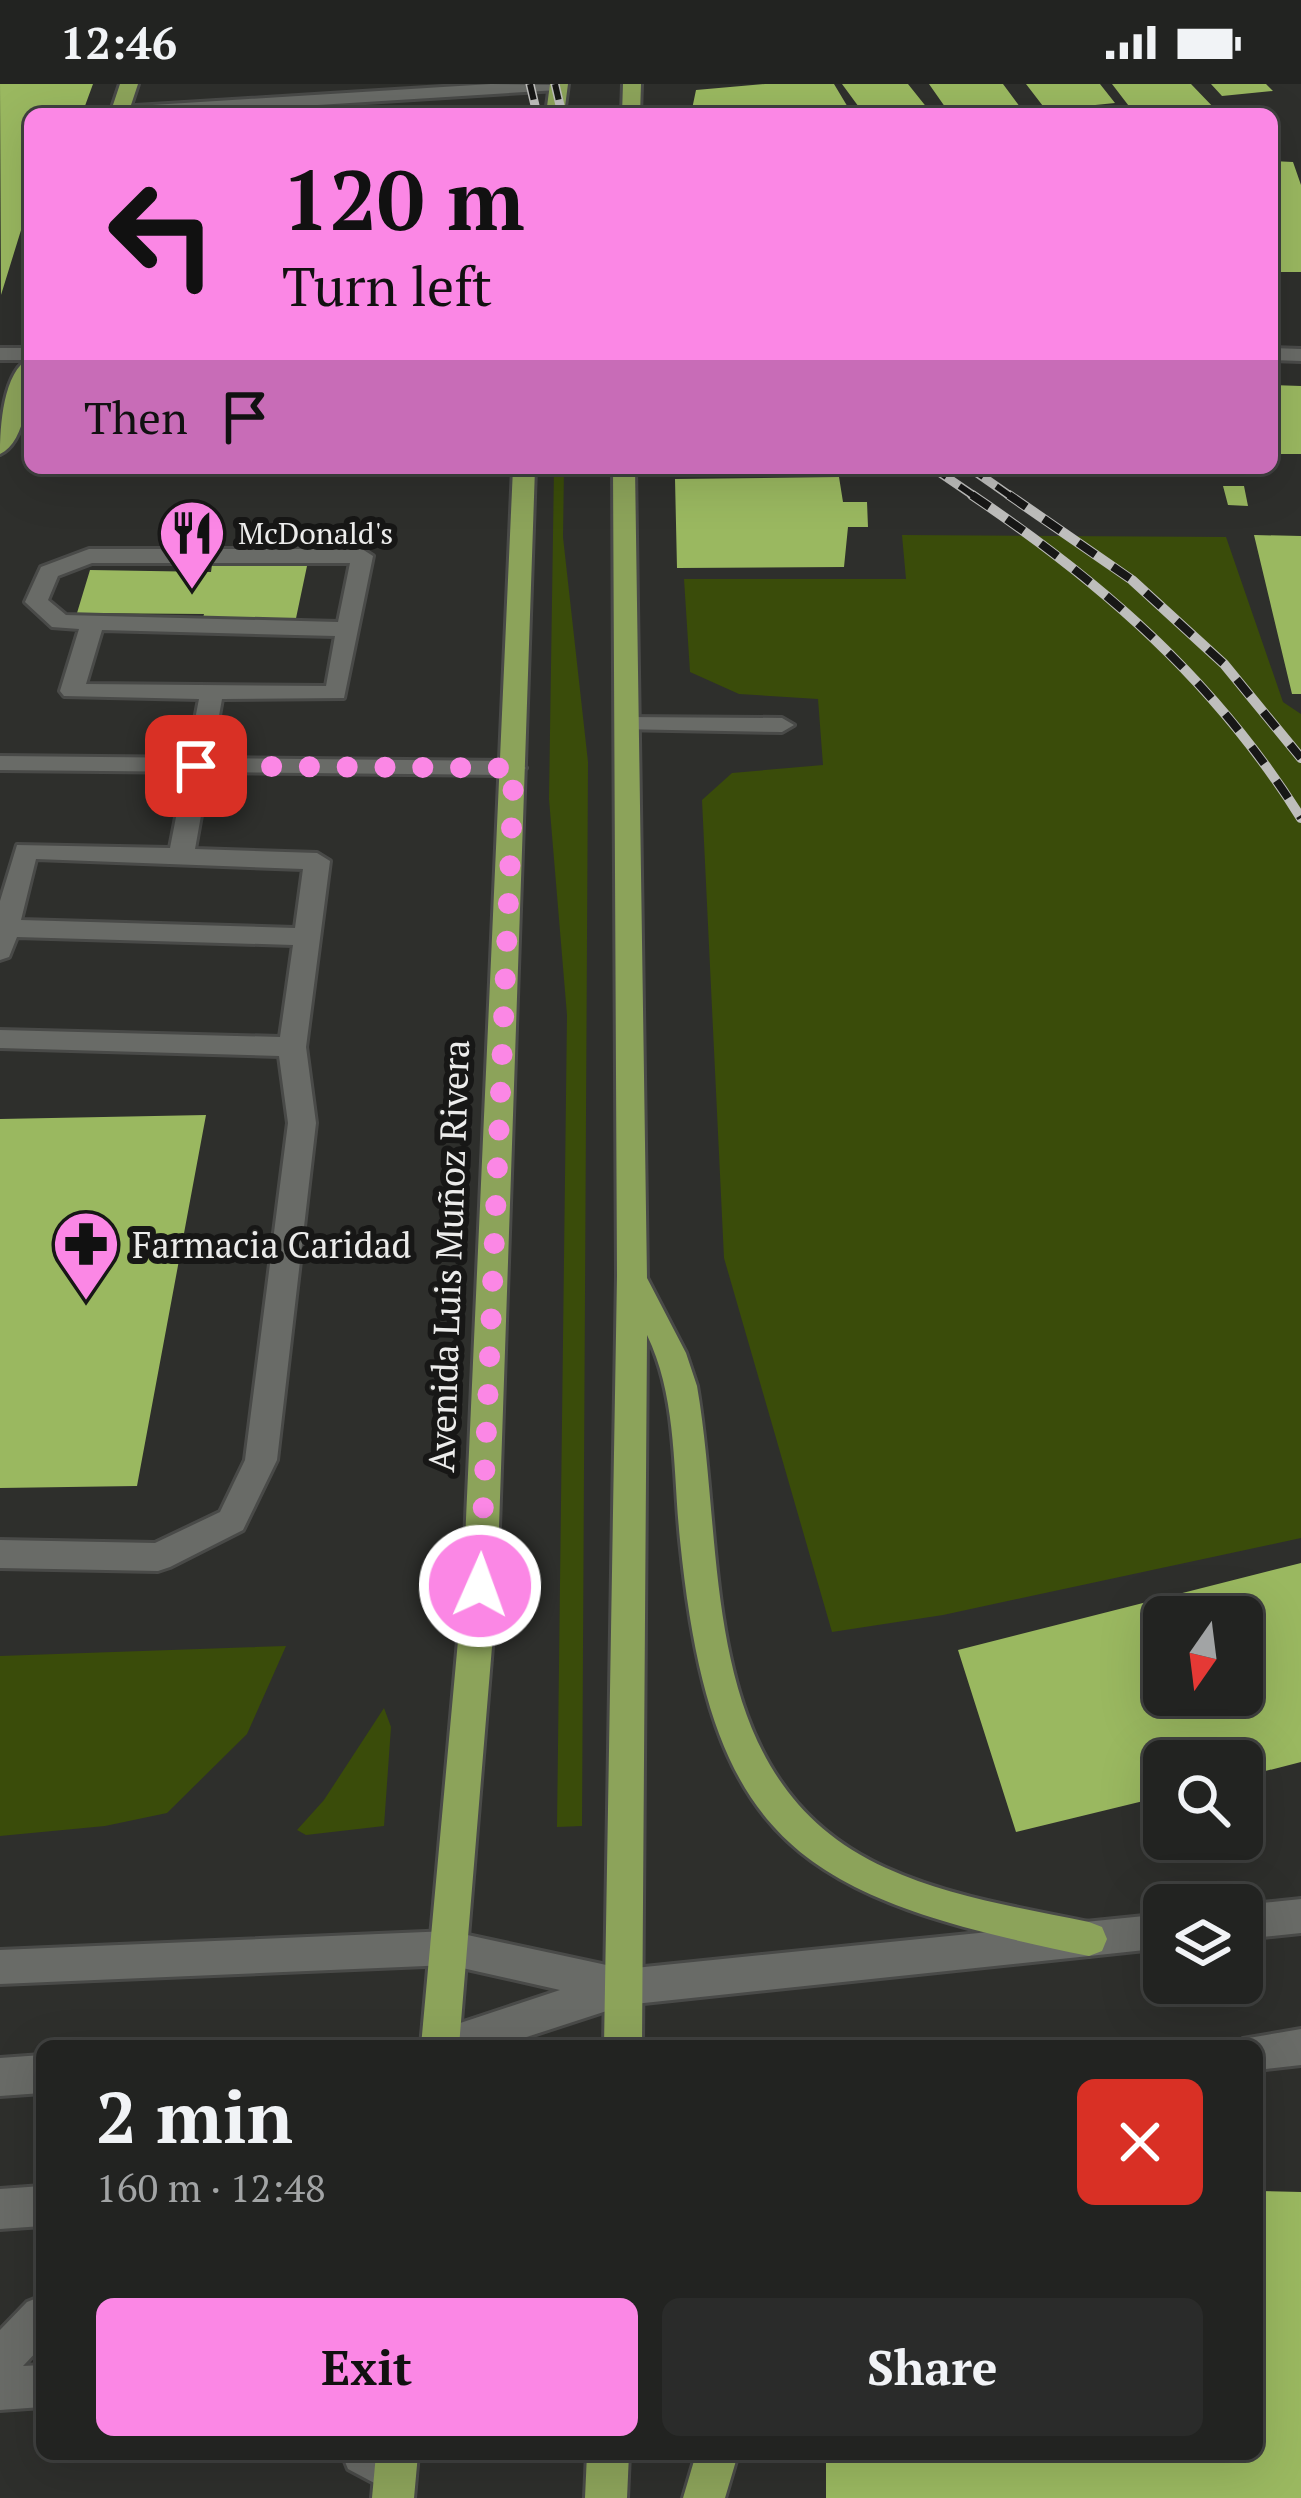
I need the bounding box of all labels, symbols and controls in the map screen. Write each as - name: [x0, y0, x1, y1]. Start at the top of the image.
- text: 12:46: [60, 12, 177, 72]
- text: 120 m: [282, 143, 525, 254]
- icon: left: [84, 156, 240, 312]
- text: Turn left: [282, 250, 492, 321]
- icon: arrive: [212, 384, 278, 450]
- text: Then: [84, 387, 188, 447]
- restaurant icon: McDonald's: [157, 498, 227, 592]
- place label: McDonald's: [238, 513, 393, 553]
- pin: [145, 715, 247, 817]
- icon: arrive: [163, 733, 229, 799]
- street label: Avenida Luis Muñoz Rivera: [417, 1039, 479, 1473]
- pharmacy icon: Farmacia Caridad: [51, 1209, 121, 1303]
- place label: Farmacia Caridad: [132, 1221, 412, 1268]
- position arrow: [417, 1523, 543, 1649]
- north arrow: [1143, 1596, 1263, 1716]
- map controls: [1143, 1596, 1263, 2004]
- button: search: [1143, 1740, 1263, 1860]
- button: layers: [1143, 1884, 1263, 2004]
- text: 2 min: [96, 2068, 293, 2164]
- button: close: [1077, 2079, 1203, 2205]
- text: 160 m · 12:48: [96, 2161, 326, 2213]
- button: Exit: [96, 2298, 638, 2436]
- button: Share: [662, 2298, 1203, 2436]

